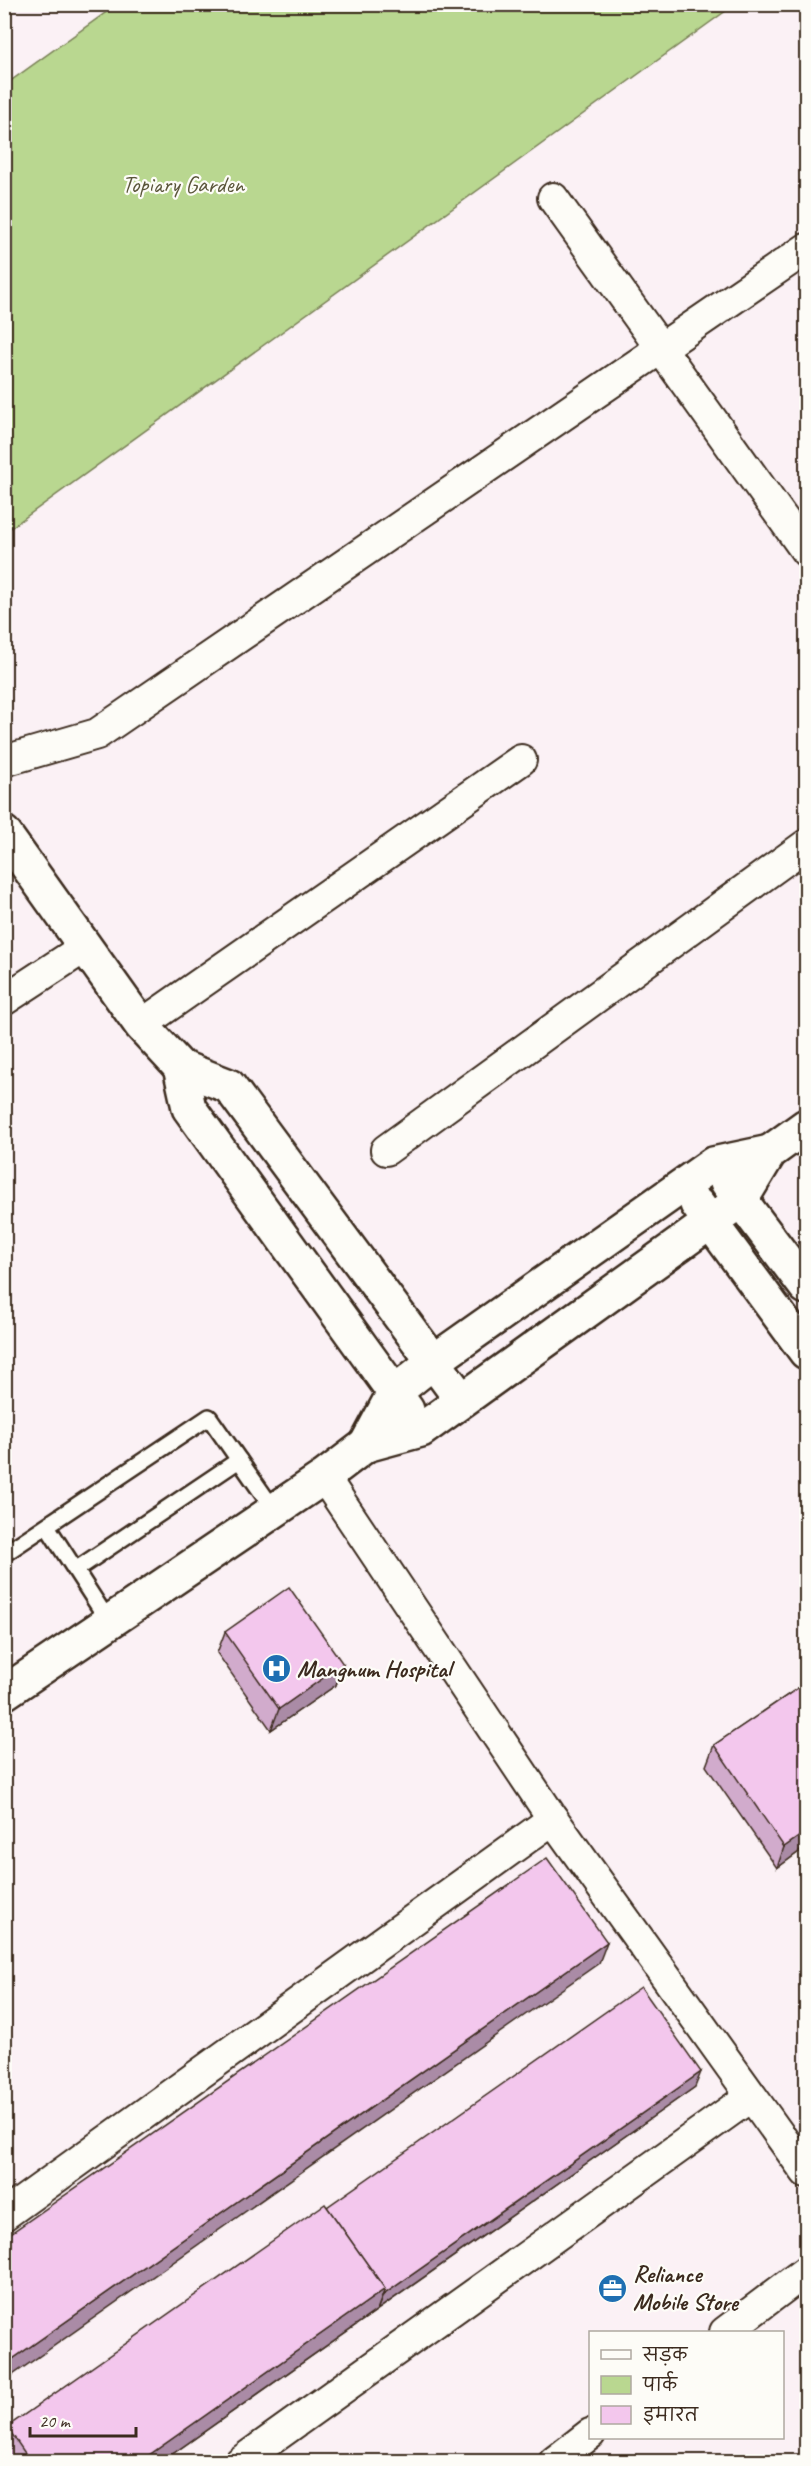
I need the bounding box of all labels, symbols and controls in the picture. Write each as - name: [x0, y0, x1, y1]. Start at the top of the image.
- park label: Topiary Garden: [122, 169, 245, 199]
- hospital icon: Mangnum Hospital: [260, 1653, 292, 1685]
- place label: Mangnum Hospital: [297, 1654, 456, 1684]
- place label: Reliance Mobile Store: [633, 2259, 740, 2317]
- office icon: Reliance Mobile Store: [596, 2272, 628, 2304]
- legend: [589, 2331, 784, 2439]
- text: सड़क: [642, 2344, 688, 2366]
- text: पार्क: [642, 2371, 678, 2396]
- scale bar: [30, 2400, 136, 2438]
- text: इमारत: [643, 2404, 699, 2426]
- text: 20 m: [39, 2410, 72, 2432]

